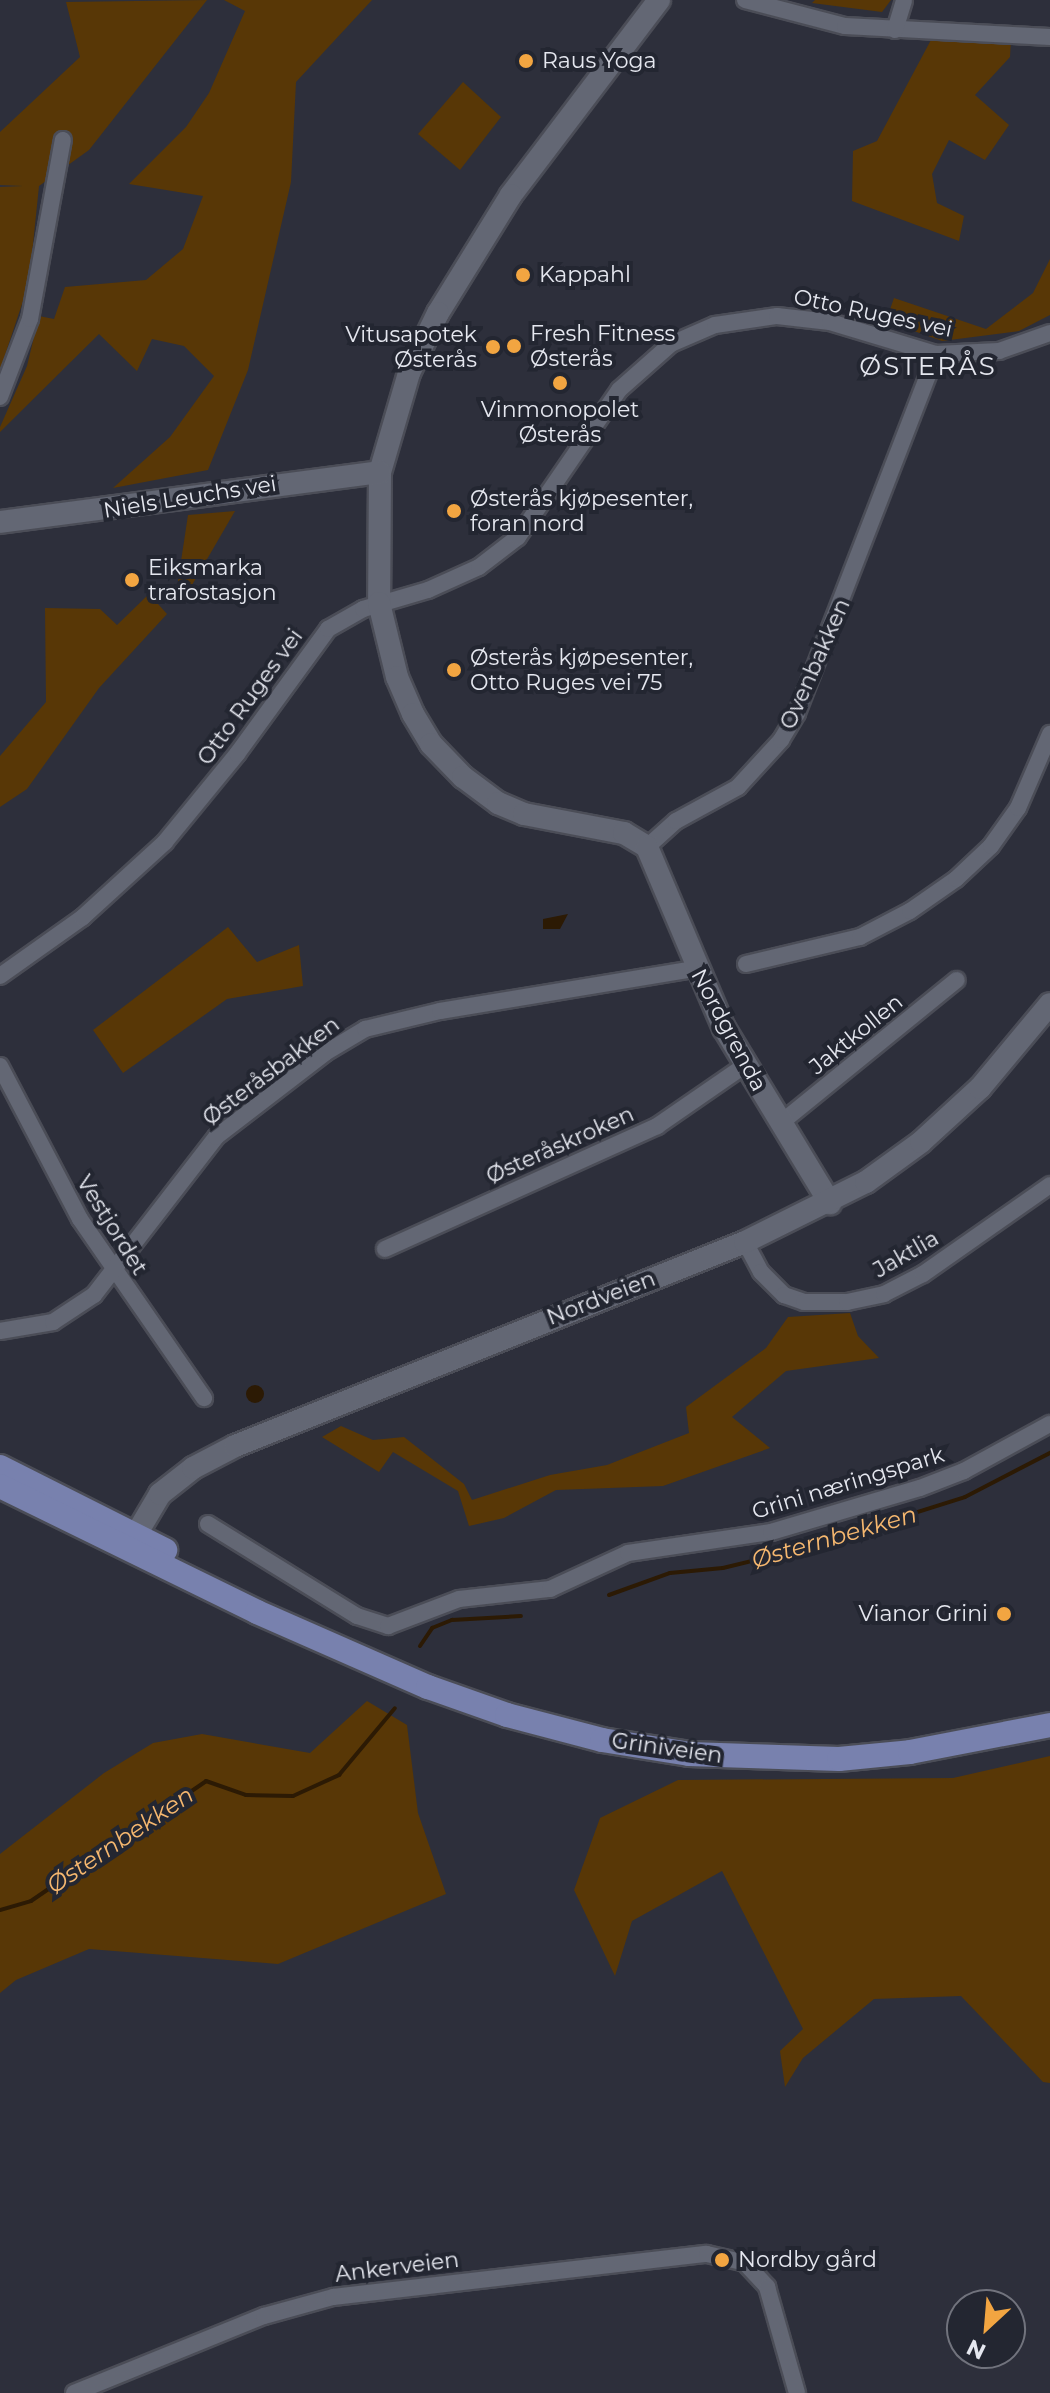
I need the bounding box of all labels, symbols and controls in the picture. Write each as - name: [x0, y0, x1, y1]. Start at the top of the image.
- place label: Raus Yoga: [542, 48, 657, 74]
- marker: Raus Yoga: [517, 52, 535, 70]
- place label: Kappahl: [539, 262, 631, 288]
- marker: Kappahl: [514, 266, 532, 284]
- street label: Otto Ruges vei: [791, 283, 955, 343]
- place label: Fresh Fitness Østerås: [530, 320, 675, 372]
- place label: Vitusapotek Østerås: [345, 321, 477, 372]
- marker: Fresh Fitness Østerås: [505, 337, 523, 355]
- marker: Vitusapotek Østerås: [484, 338, 502, 356]
- district label: ØSTERÅS: [859, 351, 997, 383]
- marker: Vinmonopolet Østerås: [551, 374, 569, 392]
- place label: Vinmonopolet Østerås: [481, 396, 639, 448]
- street label: Niels Leuchs vei: [102, 470, 278, 524]
- place label: Østerås kjøpesenter, foran nord: [470, 485, 693, 536]
- marker: Østerås kjøpesenter, foran nord: [445, 502, 463, 520]
- place label: Eiksmarka trafostasjon: [148, 554, 277, 606]
- marker: Eiksmarka trafostasjon: [123, 571, 141, 589]
- street label: Ovenbakken: [774, 595, 856, 733]
- street label: Otto Ruges vei: [192, 624, 308, 770]
- place label: Østerås kjøpesenter, Otto Ruges vei 75: [470, 644, 693, 696]
- marker: Østerås kjøpesenter, Otto Ruges vei 75: [445, 661, 463, 679]
- street label: Nordgrenda: [686, 964, 772, 1096]
- street label: Jaktkollen: [804, 988, 908, 1080]
- street label: Østeråsbakken: [197, 1011, 345, 1131]
- street label: Østeråskroken: [482, 1101, 638, 1189]
- street label: Vestjordet: [71, 1170, 153, 1280]
- street label: Jaktlia: [869, 1225, 943, 1283]
- street label: Nordveien: [543, 1265, 659, 1331]
- street label: Grini næringspark: [749, 1441, 947, 1525]
- water label: Østernbekken: [748, 1500, 920, 1574]
- place label: Vianor Grini: [859, 1601, 988, 1627]
- marker: Vianor Grini: [995, 1605, 1013, 1623]
- street label: Griniveien: [610, 1727, 724, 1769]
- water label: Østernbekken: [41, 1780, 199, 1900]
- street label: Ankerveien: [333, 2246, 461, 2288]
- place label: Nordby gård: [738, 2247, 877, 2273]
- marker: Nordby gård: [713, 2251, 731, 2269]
- north arrow: [946, 2289, 1026, 2369]
- text: N: [962, 2333, 990, 2365]

